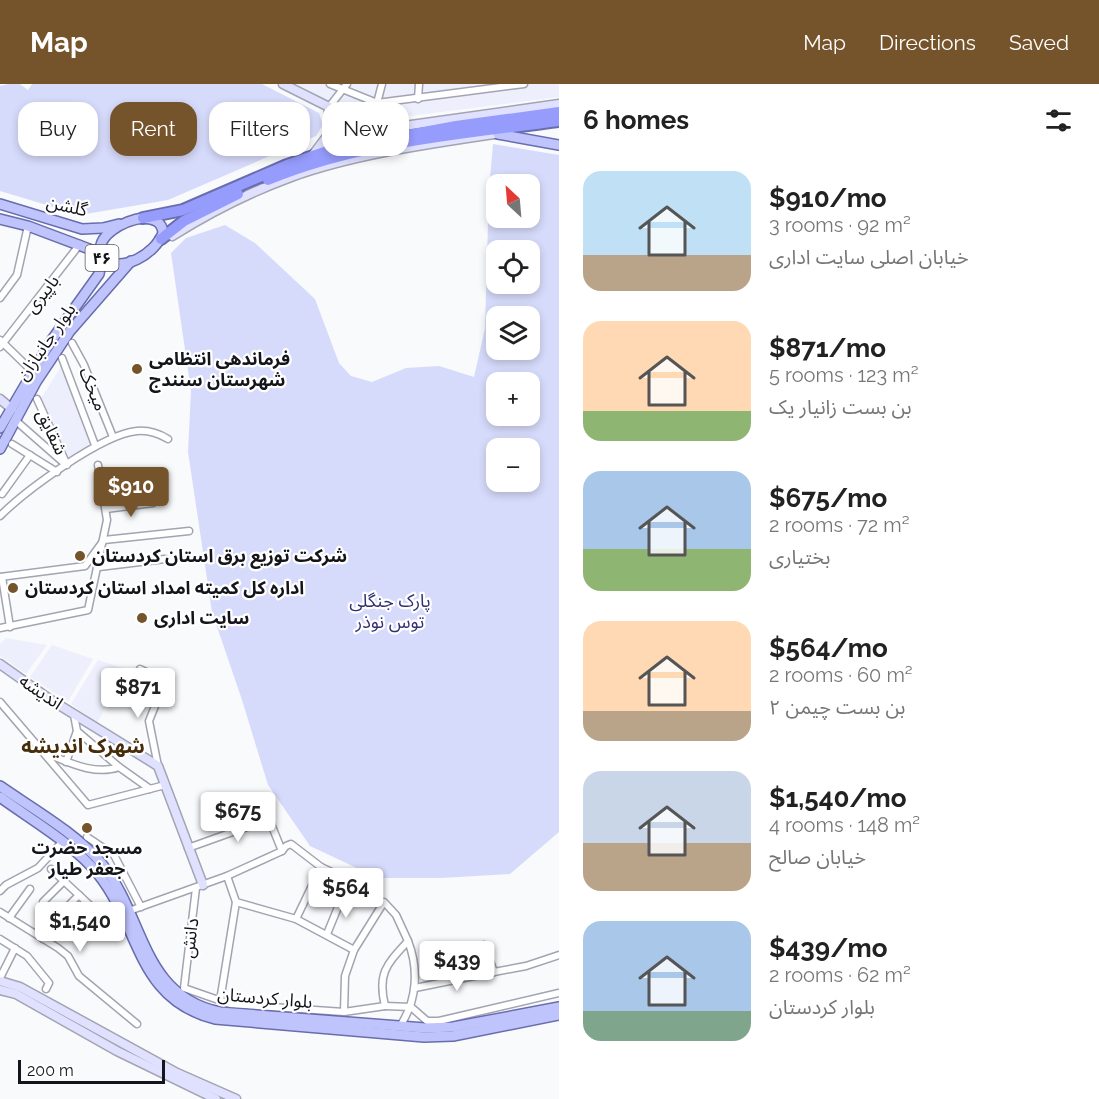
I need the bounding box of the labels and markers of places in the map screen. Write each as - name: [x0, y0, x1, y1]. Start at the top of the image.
- place label: فرماندهی انتظامی شهرستان سنندج: [149, 348, 290, 393]
- marker: فرماندهی انتظامی شهرستان سنندج: [130, 362, 144, 376]
- pin: $910: [95, 467, 167, 518]
- place label: شرکت توزیع برق استان کردستان: [92, 545, 347, 569]
- marker: شرکت توزیع برق استان کردستان: [73, 549, 87, 563]
- place label: اداره کل کمیته امداد استان کردستان: [25, 577, 304, 599]
- marker: اداره کل کمیته امداد استان کردستان: [6, 581, 20, 595]
- place label: سایت اداری: [154, 607, 249, 629]
- marker: سایت اداری: [135, 611, 149, 625]
- pin: $871: [102, 668, 174, 719]
- pin: $675: [202, 792, 274, 843]
- marker: مسجد حضرت جعفر طیار: [80, 821, 94, 835]
- place label: مسجد حضرت جعفر طیار: [31, 837, 143, 880]
- pin: $564: [310, 868, 382, 919]
- pin: $1,540: [31, 902, 129, 953]
- pin: $439: [421, 941, 493, 992]

